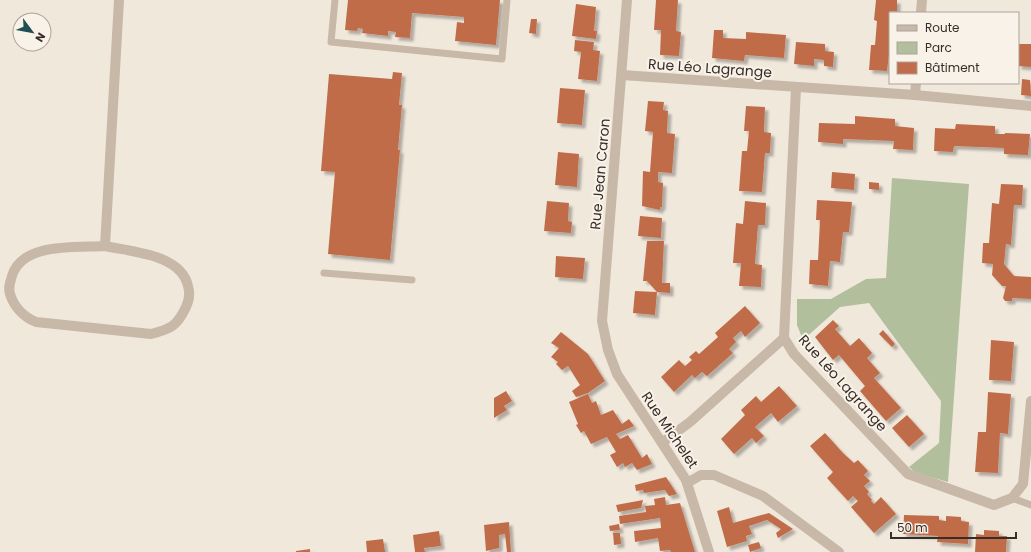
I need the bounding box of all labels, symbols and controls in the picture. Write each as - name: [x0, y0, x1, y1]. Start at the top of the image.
- north arrow: [12, 12, 52, 52]
- legend: [889, 12, 1019, 84]
- text: Route: [925, 19, 959, 36]
- text: N: [32, 30, 49, 45]
- text: Parc: [925, 39, 952, 56]
- street label: Rue Léo Lagrange: [647, 54, 773, 82]
- text: Bâtiment: [925, 59, 980, 76]
- street label: Rue Jean Caron: [585, 118, 615, 230]
- street label: Rue Léo Lagrange: [794, 330, 892, 436]
- street label: Rue Michelet: [637, 388, 703, 472]
- scale bar: [891, 514, 1016, 540]
- text: 50 m: [897, 519, 928, 536]

